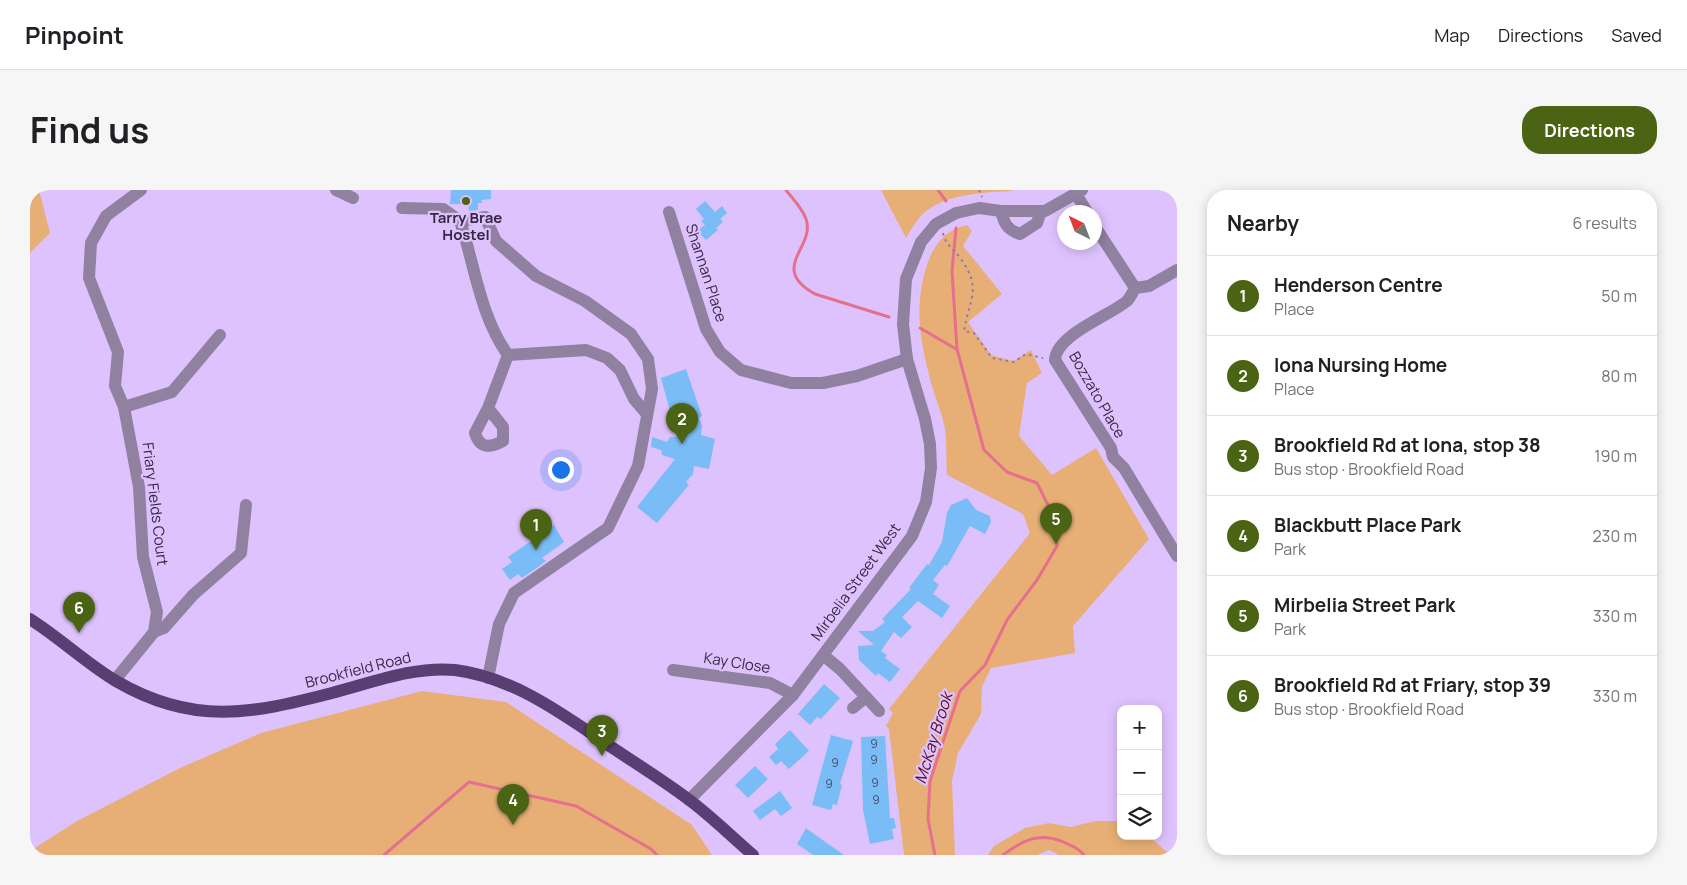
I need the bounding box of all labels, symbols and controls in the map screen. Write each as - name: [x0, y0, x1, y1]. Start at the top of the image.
- text: Pinpoint: [25, 18, 124, 51]
- text: Map: [1434, 23, 1470, 47]
- text: Directions: [1498, 23, 1583, 47]
- text: Saved: [1611, 23, 1662, 47]
- text: Find us: [30, 106, 149, 154]
- button: Directions: [1522, 106, 1657, 154]
- marker: Tarry Brae Hostel: [460, 195, 472, 207]
- north arrow: [1057, 205, 1102, 250]
- place label: Tarry Brae Hostel: [430, 207, 502, 245]
- text: Nearby: [1227, 209, 1299, 237]
- text: 6 results: [1572, 212, 1637, 234]
- street label: Shannan Place: [681, 221, 732, 325]
- text: Henderson Centre: [1274, 272, 1443, 298]
- text: 1: [1239, 285, 1247, 307]
- text: 50 m: [1601, 285, 1637, 307]
- text: Place: [1274, 298, 1314, 320]
- street label: Bozzato Place: [1064, 348, 1131, 442]
- text: Iona Nursing Home: [1274, 352, 1447, 378]
- text: 2: [1238, 365, 1248, 387]
- text: 80 m: [1601, 365, 1637, 387]
- text: Place: [1274, 378, 1314, 400]
- pin: 2: [666, 403, 698, 444]
- text: Brookfield Rd at Iona, stop 38: [1274, 432, 1541, 458]
- street label: Friary Fields Court: [138, 441, 173, 567]
- text: 3: [1238, 445, 1248, 467]
- text: 190 m: [1594, 445, 1637, 467]
- your location: [548, 457, 574, 483]
- text: Bus stop · Brookfield Road: [1274, 458, 1464, 480]
- pin: 5: [1040, 503, 1072, 544]
- pin: 1: [520, 509, 552, 550]
- text: Blackbutt Place Park: [1274, 512, 1461, 538]
- street label: Mirbelia Street West: [806, 519, 905, 645]
- text: 4: [1238, 525, 1248, 547]
- text: 230 m: [1593, 525, 1637, 547]
- text: Park: [1274, 538, 1306, 560]
- pin: 6: [63, 592, 95, 633]
- text: Mirbelia Street Park: [1274, 592, 1455, 618]
- text: 5: [1238, 605, 1248, 627]
- text: 330 m: [1593, 605, 1637, 627]
- text: Park: [1274, 618, 1306, 640]
- street label: Brookfield Road: [303, 646, 413, 693]
- street label: Kay Close: [702, 647, 772, 678]
- text: Brookfield Rd at Friary, stop 39: [1274, 672, 1551, 698]
- text: 6: [1238, 685, 1248, 707]
- text: 330 m: [1593, 685, 1637, 707]
- water label: McKay Brook: [909, 688, 958, 786]
- text: Bus stop · Brookfield Road: [1274, 698, 1464, 720]
- map controls: [1117, 705, 1162, 840]
- button: +: [1117, 705, 1162, 750]
- pin: 3: [586, 715, 618, 756]
- house number: 9: [870, 735, 878, 752]
- button: −: [1117, 750, 1162, 795]
- house number: 9: [870, 751, 878, 768]
- house number: 9: [831, 754, 839, 771]
- house number: 9: [871, 774, 879, 791]
- house number: 9: [825, 775, 833, 792]
- pin: 4: [497, 784, 529, 825]
- house number: 9: [872, 791, 880, 808]
- button: layers: [1117, 795, 1162, 840]

